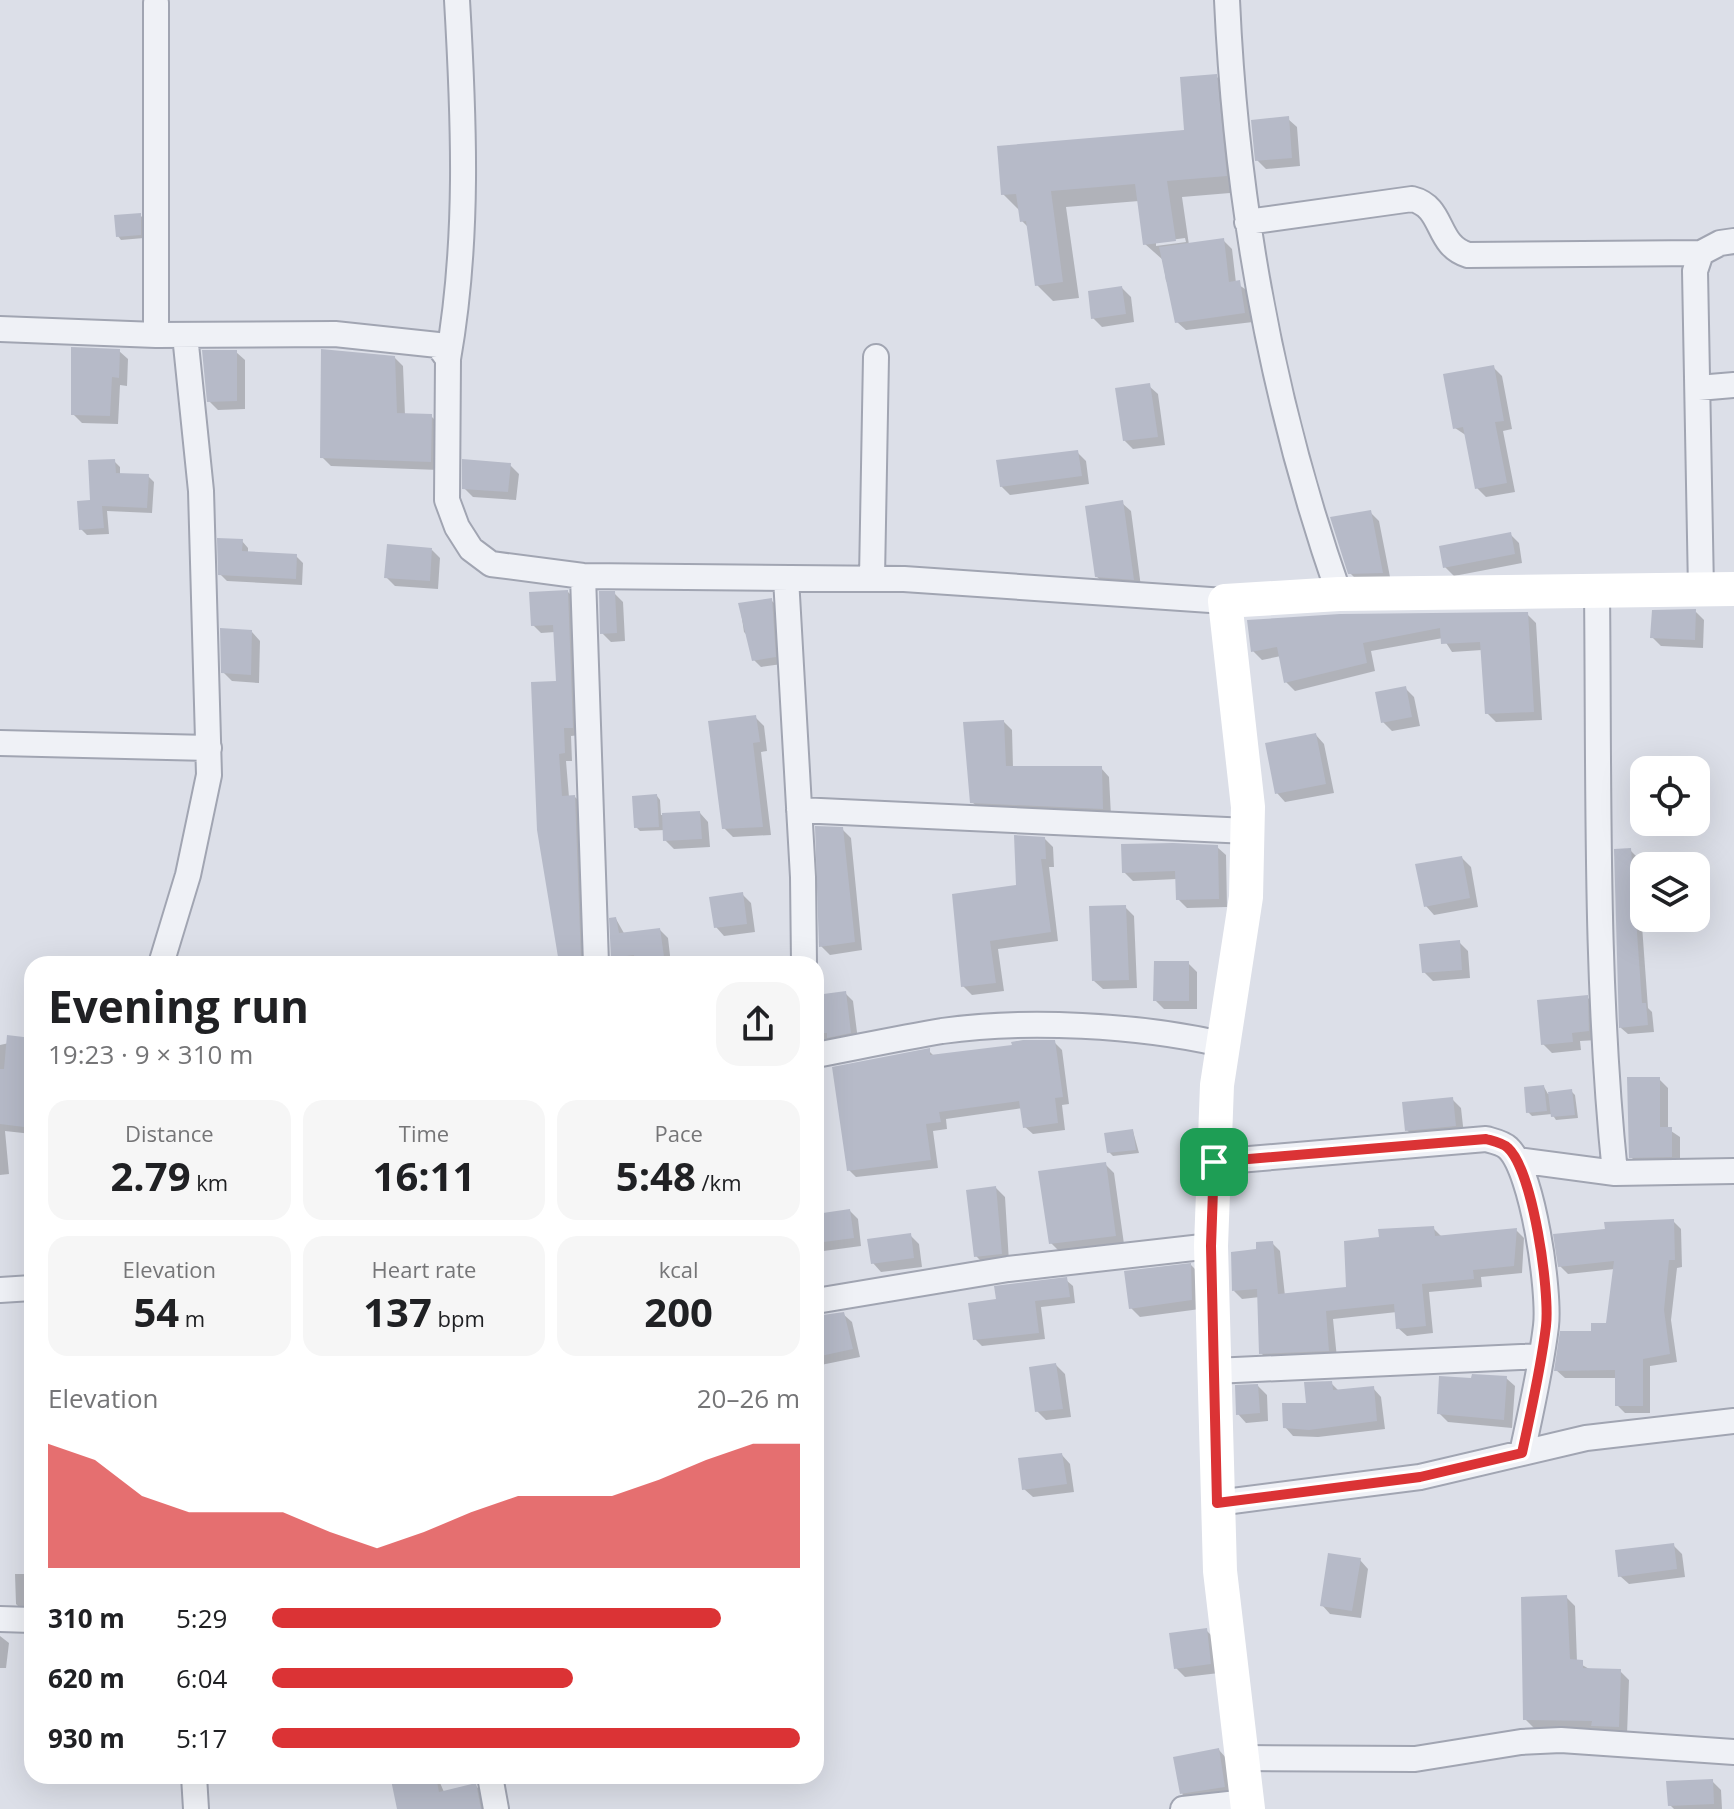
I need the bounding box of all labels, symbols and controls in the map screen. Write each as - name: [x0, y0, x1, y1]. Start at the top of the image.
- map controls: [1630, 756, 1710, 932]
- button: locate: [1630, 756, 1710, 836]
- button: layers: [1630, 852, 1710, 932]
- text: Evening run: [48, 976, 309, 1036]
- button: share: [716, 982, 800, 1066]
- text: 19:23 · 9 × 310 m: [48, 1036, 253, 1072]
- text: Distance: [125, 1118, 214, 1148]
- text: Time: [399, 1118, 449, 1148]
- text: Pace: [654, 1118, 703, 1148]
- pin: [1180, 1128, 1248, 1196]
- icon: arrive: [1192, 1140, 1236, 1184]
- text: 2.79: [110, 1148, 191, 1203]
- text: 16:11: [373, 1148, 475, 1203]
- text: 5:48: [616, 1148, 696, 1203]
- text: km: [191, 1167, 228, 1197]
- text: /km: [696, 1167, 742, 1197]
- text: Elevation: [123, 1254, 216, 1284]
- text: Heart rate: [372, 1254, 476, 1284]
- text: kcal: [659, 1254, 699, 1284]
- text: 54: [133, 1284, 179, 1339]
- text: 137: [363, 1284, 432, 1339]
- text: 200: [644, 1284, 713, 1339]
- text: m: [179, 1303, 205, 1333]
- text: bpm: [432, 1303, 485, 1333]
- text: Elevation: [48, 1380, 158, 1416]
- text: 20–26 m: [697, 1380, 800, 1416]
- text: 310 m: [48, 1600, 125, 1636]
- text: 5:29: [176, 1600, 227, 1636]
- text: 620 m: [48, 1660, 125, 1696]
- text: 6:04: [176, 1660, 227, 1696]
- text: 930 m: [48, 1720, 125, 1756]
- text: 5:17: [176, 1720, 227, 1756]

